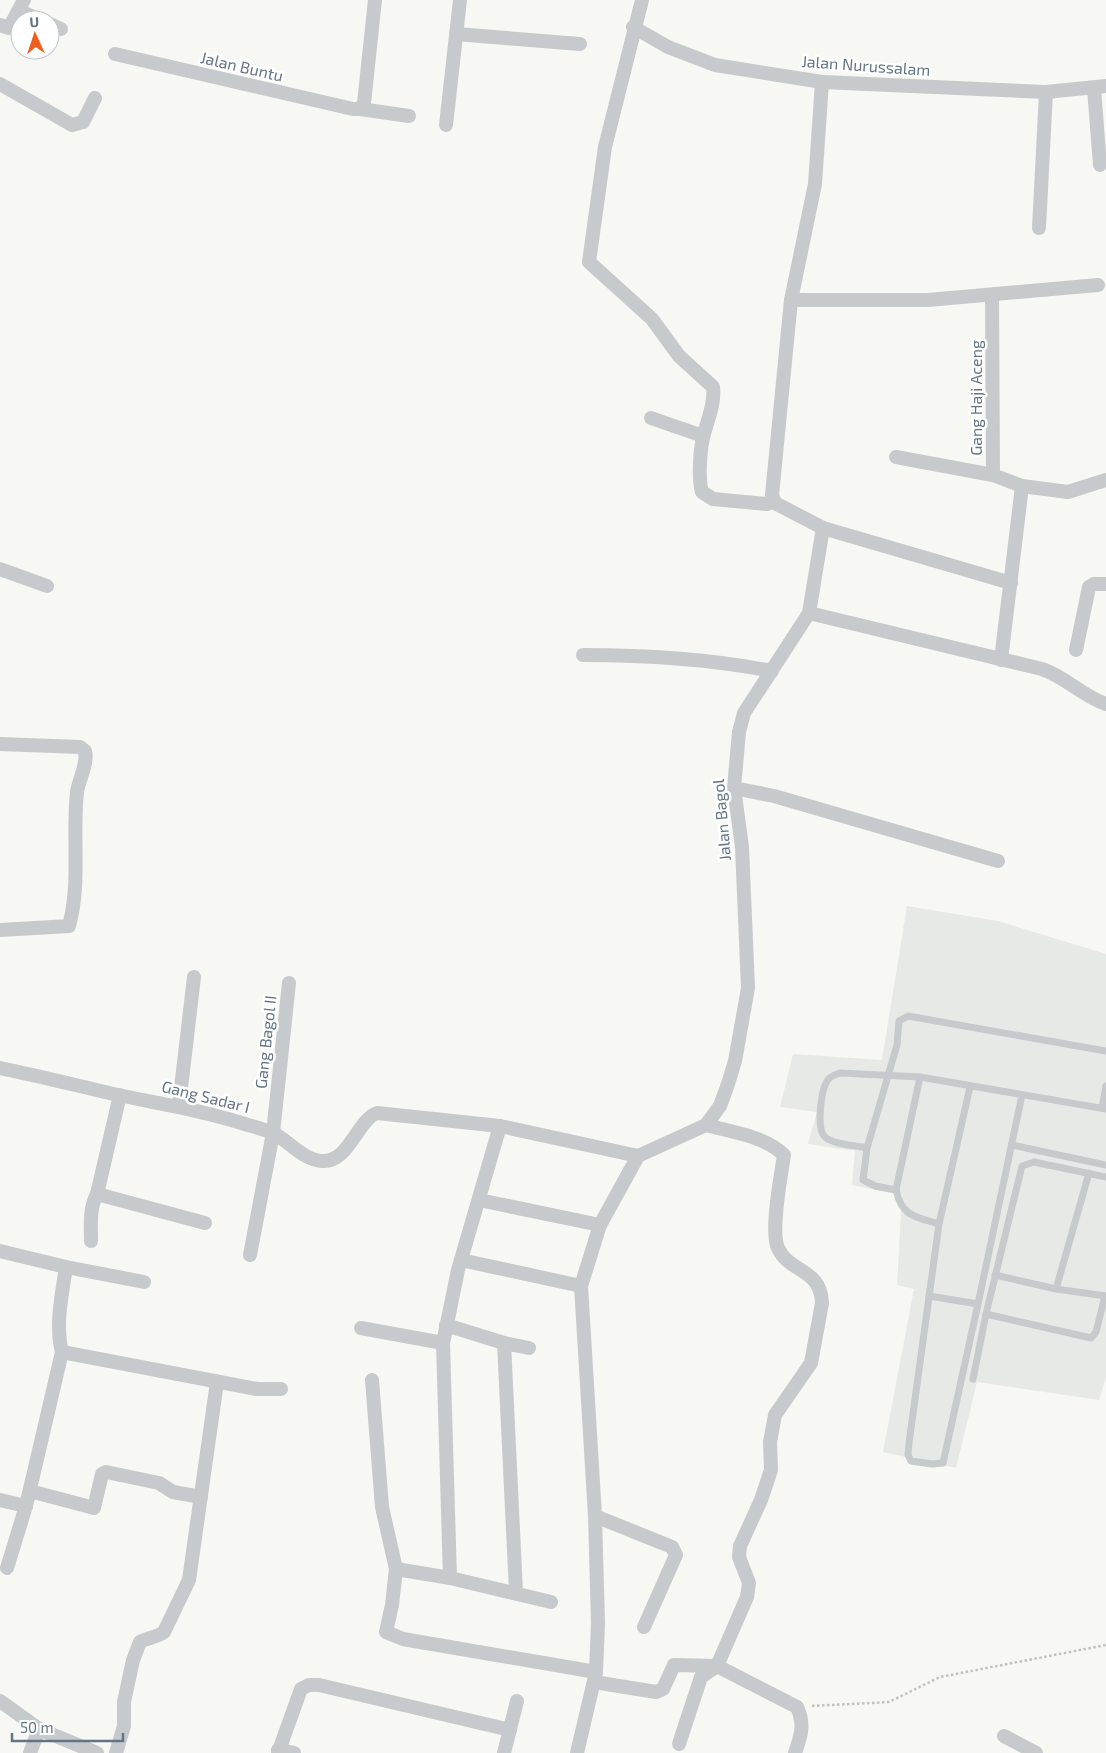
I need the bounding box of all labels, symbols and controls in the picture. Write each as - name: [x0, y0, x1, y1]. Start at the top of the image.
- north arrow: [10, 10, 60, 60]
- text: U: [29, 13, 40, 30]
- street label: Jalan Buntu: [199, 47, 285, 85]
- street label: Jalan Nurussalam: [801, 51, 931, 79]
- street label: Gang Haji Aceng: [966, 340, 986, 456]
- street label: Jalan Bagol: [708, 778, 734, 862]
- street label: Gang Bagol II: [251, 994, 279, 1090]
- street label: Gang Sadar I: [160, 1076, 252, 1116]
- scale bar: [12, 1710, 124, 1742]
- text: 50 m: [20, 1718, 54, 1736]

